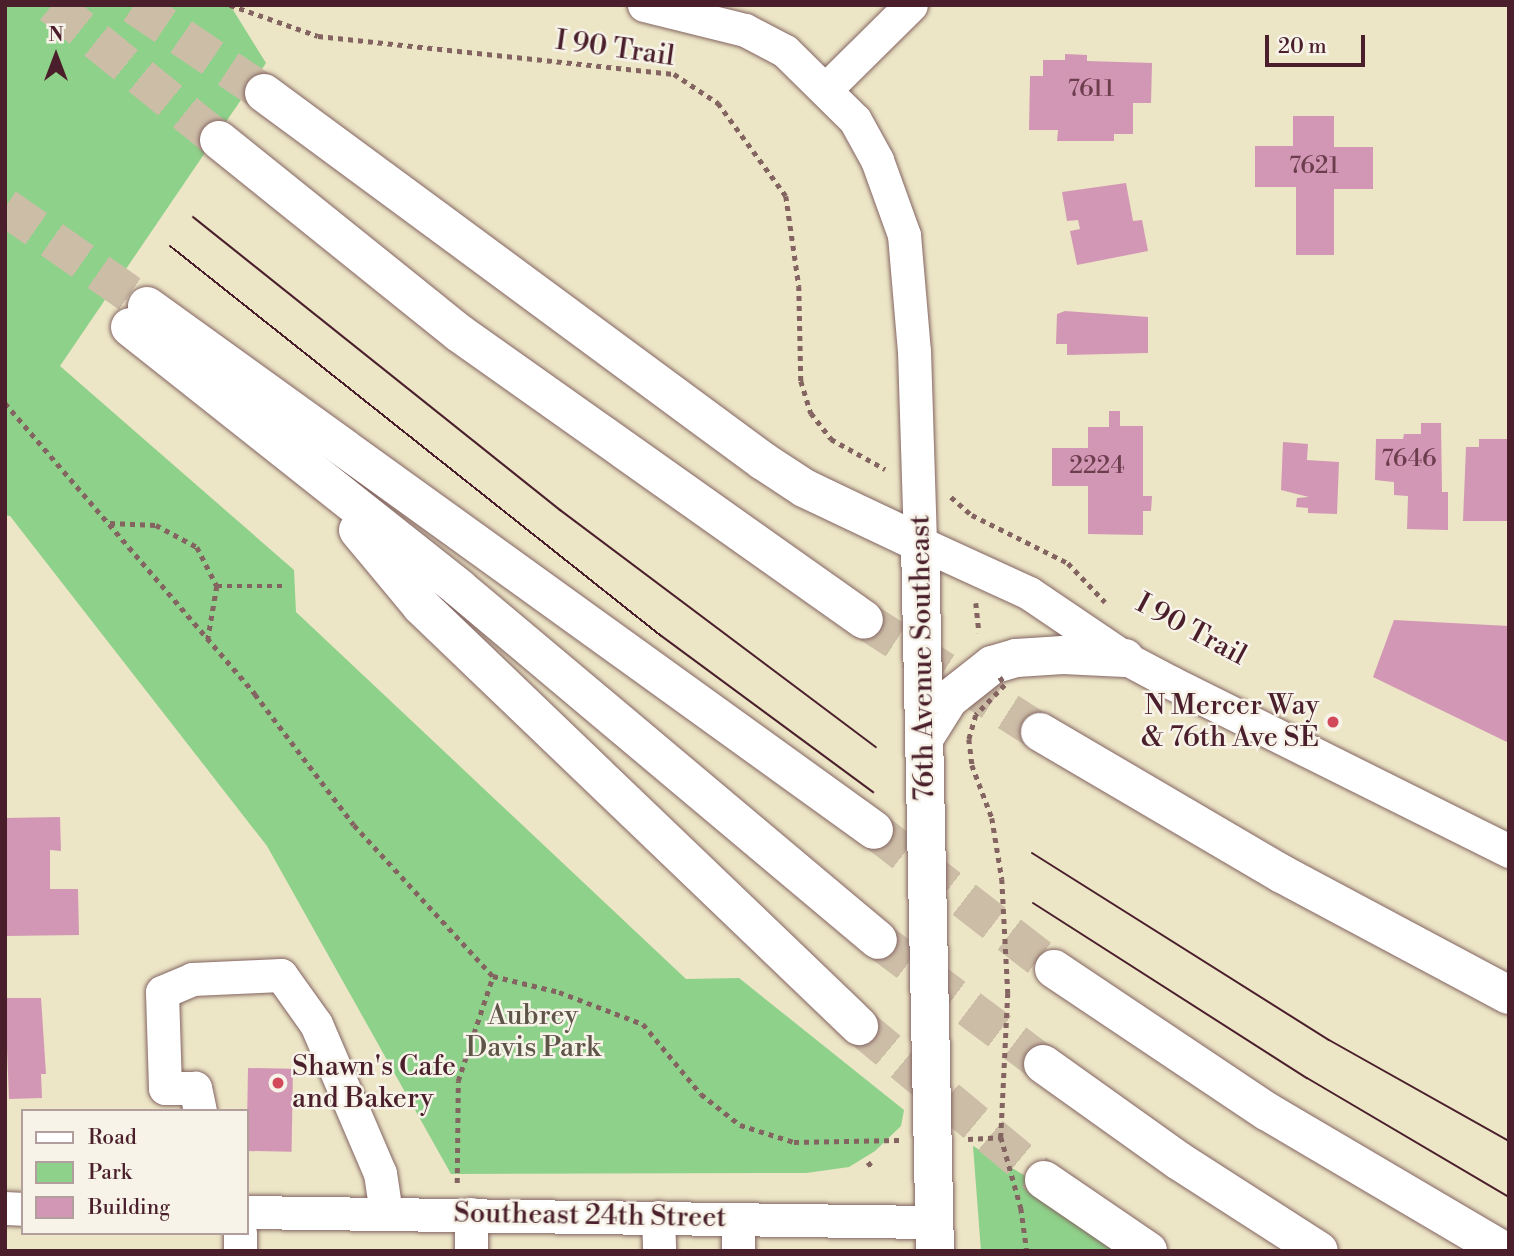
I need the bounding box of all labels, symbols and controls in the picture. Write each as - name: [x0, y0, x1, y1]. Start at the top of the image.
- north arrow: [21, 21, 91, 91]
- scale bar: [1269, 21, 1369, 65]
- text: N: [48, 23, 64, 47]
- street label: I 90 Trail: [553, 24, 677, 74]
- text: 20 m: [1278, 34, 1327, 60]
- house number: 7611: [1068, 76, 1114, 104]
- house number: 7621: [1289, 153, 1339, 181]
- house number: 7646: [1381, 446, 1437, 474]
- house number: 2224: [1069, 453, 1125, 481]
- street label: 76th Avenue Southeast: [904, 515, 942, 801]
- street label: I 90 Trail: [1130, 587, 1252, 673]
- place label: N Mercer Way & 76th Ave SE: [1141, 689, 1319, 755]
- marker: N Mercer Way & 76th Ave SE: [1325, 714, 1341, 730]
- park label: Aubrey Davis Park: [465, 999, 601, 1065]
- place label: Shawn's Cafe and Bakery: [292, 1050, 456, 1116]
- marker: Shawn's Cafe and Bakery: [270, 1075, 286, 1091]
- legend: [21, 1109, 248, 1235]
- text: Road: [88, 1125, 137, 1151]
- text: Park: [88, 1160, 132, 1186]
- text: Building: [88, 1195, 170, 1221]
- street label: Southeast 24th Street: [453, 1197, 727, 1235]

